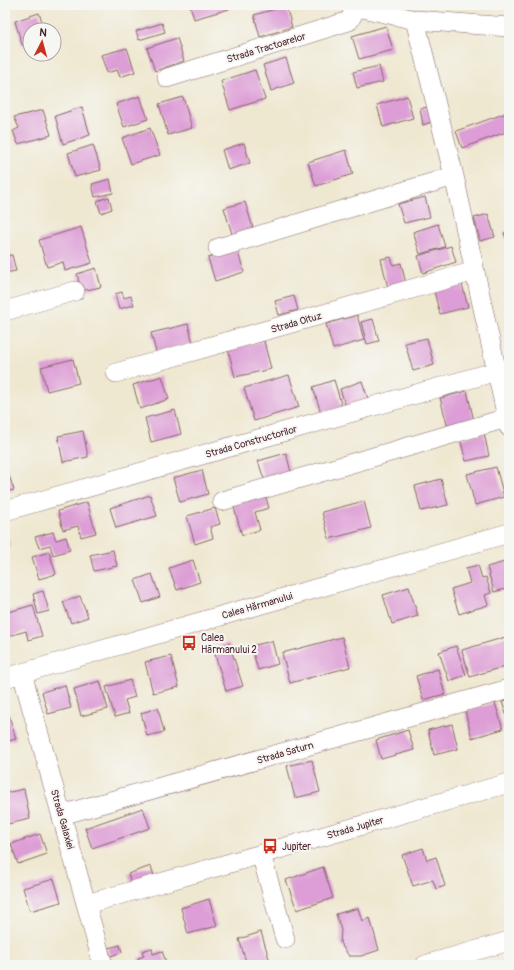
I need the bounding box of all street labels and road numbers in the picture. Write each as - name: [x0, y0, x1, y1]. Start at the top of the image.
- street label: Strada Tractoarelor: [225, 30, 308, 66]
- street label: Strada Oituz: [270, 310, 323, 336]
- street label: Strada Constructorilor: [204, 423, 299, 461]
- street label: Calea Hărmanului: [220, 590, 294, 622]
- street label: Strada Saturn: [256, 739, 315, 767]
- street label: Strada Galaxiei: [48, 788, 76, 851]
- street label: Strada Jupiter: [325, 814, 386, 842]

